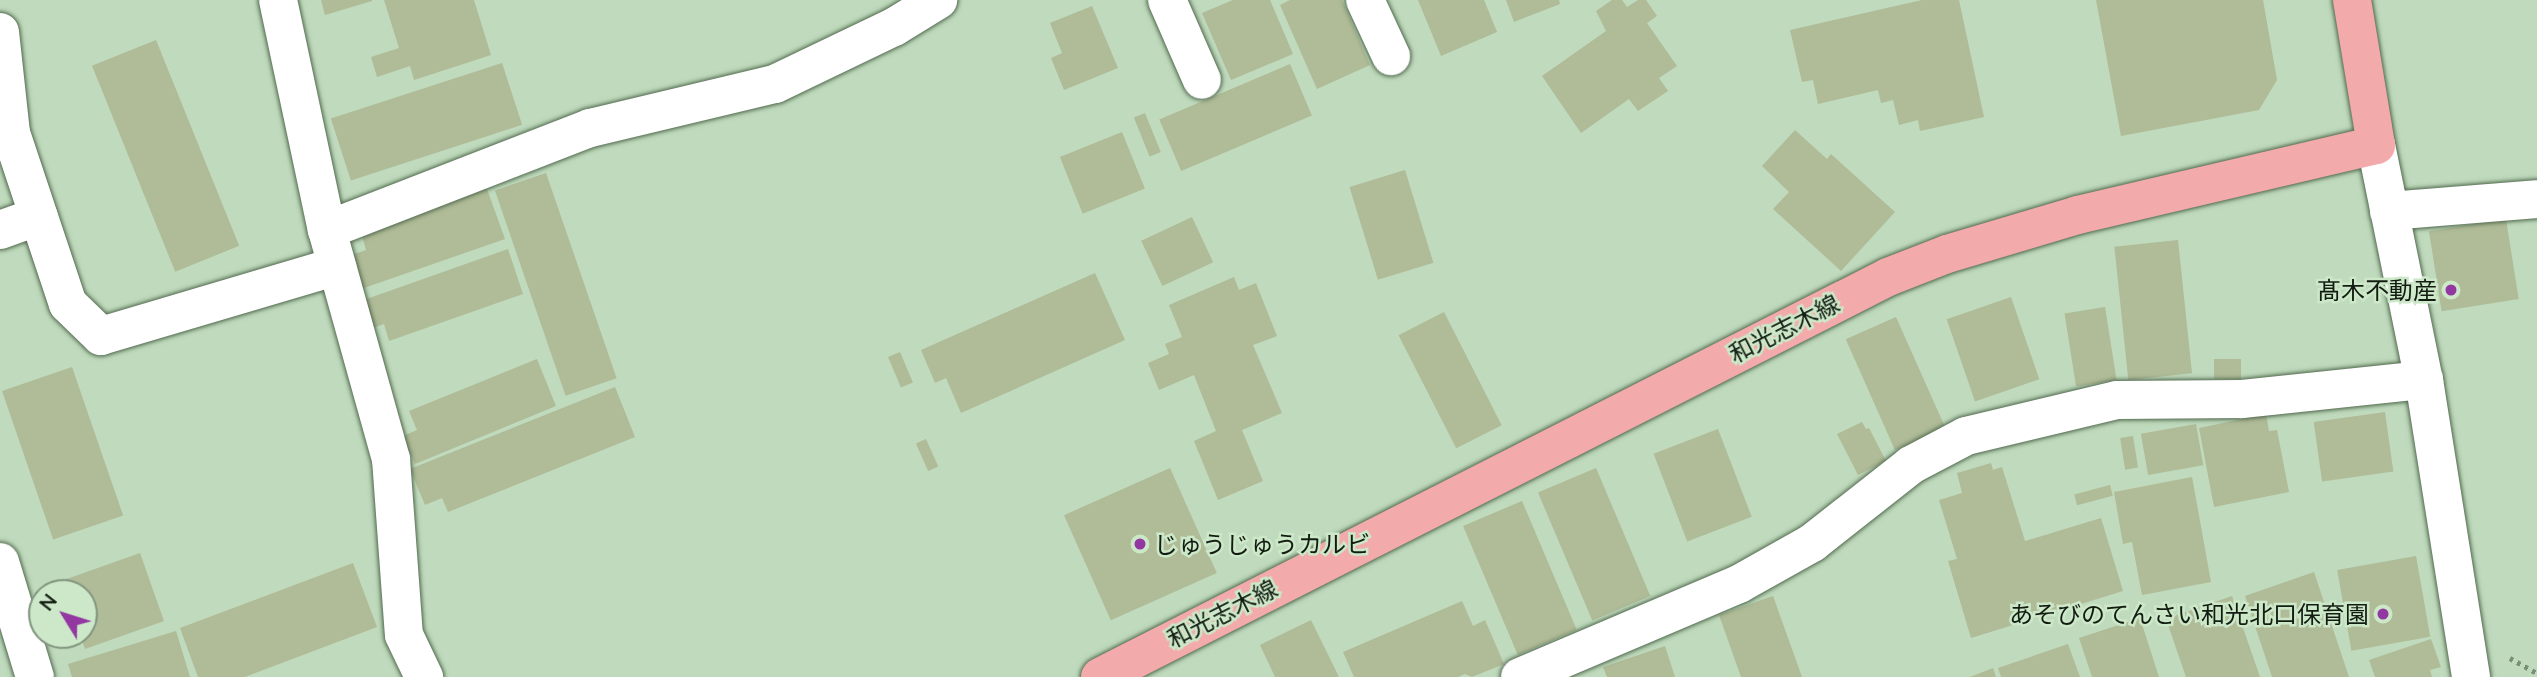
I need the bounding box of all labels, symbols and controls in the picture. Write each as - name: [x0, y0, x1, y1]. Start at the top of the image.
- place label: 髙木不動産: [2317, 276, 2437, 304]
- marker: 髙木不動産: [2443, 282, 2459, 298]
- street label: 和光志木線: [1724, 288, 1844, 368]
- place label: じゅうじゅうカルビ: [1154, 530, 1370, 558]
- marker: じゅうじゅうカルビ: [1132, 536, 1148, 552]
- street label: 和光志木線: [1162, 573, 1282, 653]
- north arrow: [28, 579, 98, 649]
- text: N: [34, 589, 61, 615]
- place label: あそびのてんさい和光北口保育園: [2009, 600, 2369, 628]
- marker: あそびのてんさい和光北口保育園: [2375, 606, 2391, 622]

